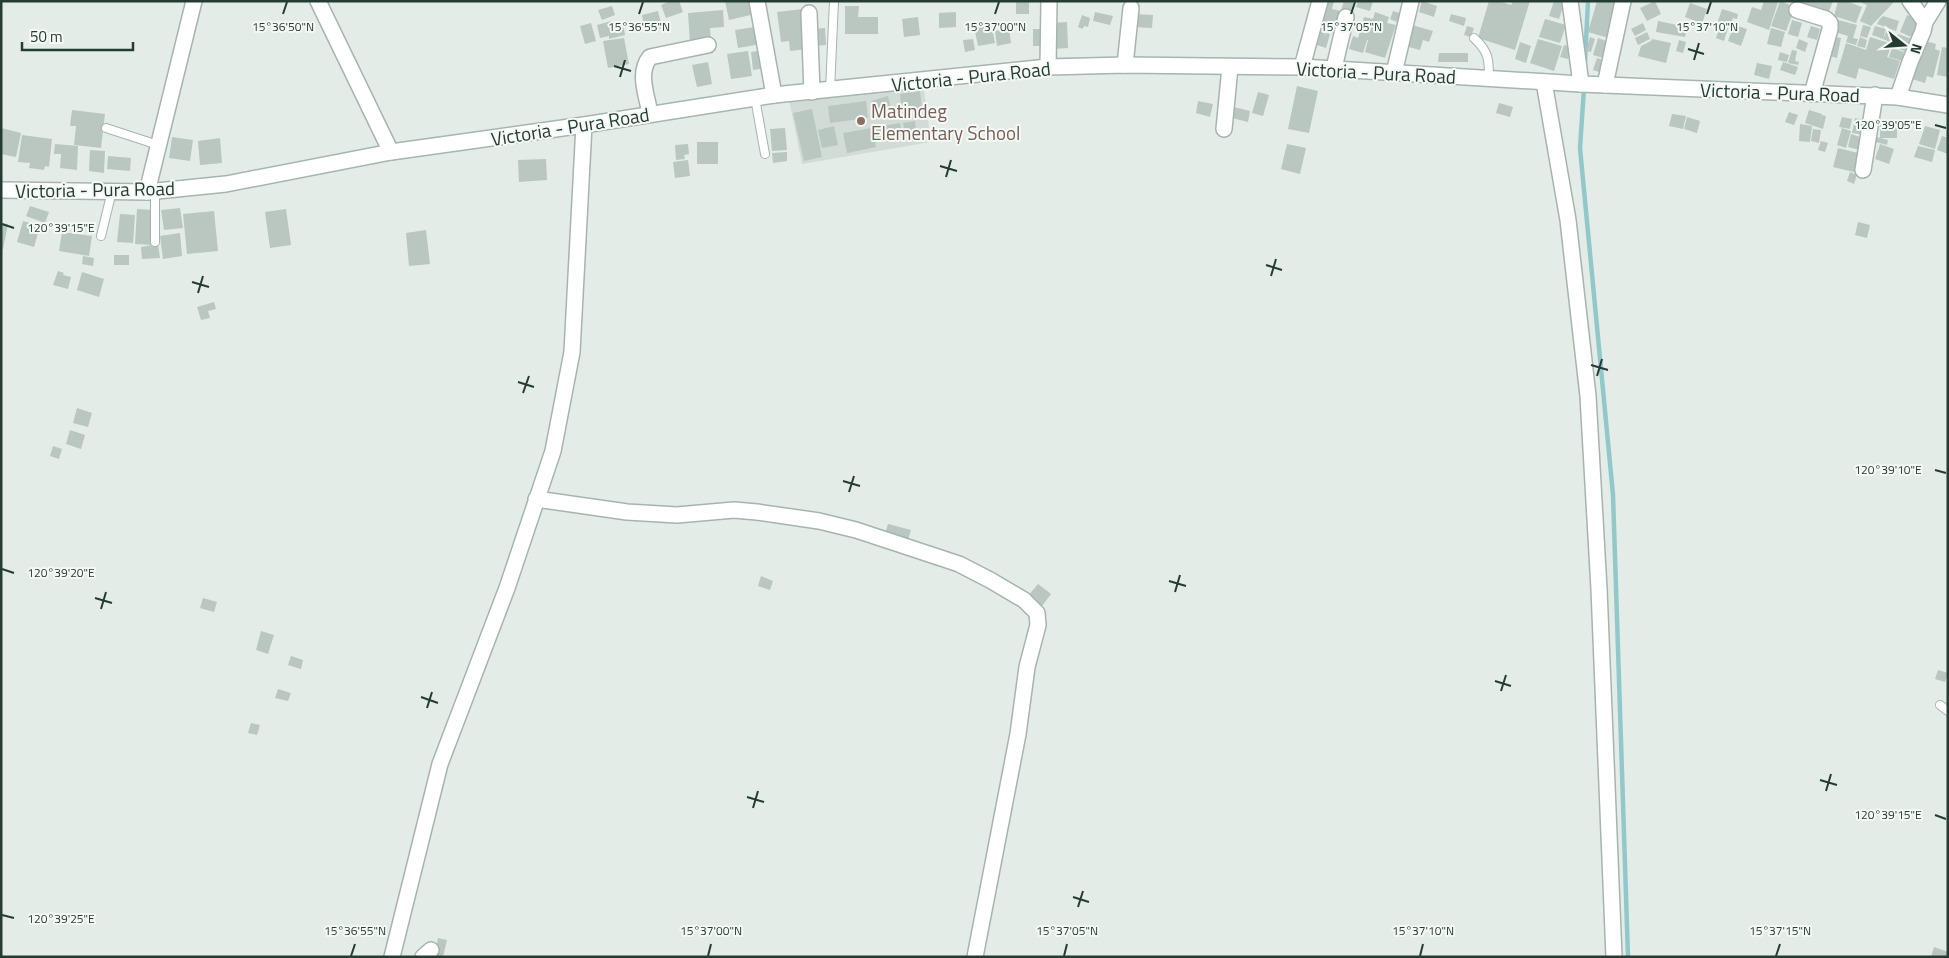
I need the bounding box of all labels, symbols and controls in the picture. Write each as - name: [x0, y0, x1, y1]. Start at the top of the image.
- text: 15°36'50"N: [252, 17, 314, 36]
- text: 15°36'55"N: [608, 17, 670, 36]
- text: 15°37'00"N: [964, 17, 1026, 36]
- text: 15°37'05"N: [1320, 17, 1382, 36]
- text: 15°37'10"N: [1676, 17, 1738, 36]
- scale bar: [22, 20, 134, 52]
- north arrow: [1879, 20, 1929, 70]
- text: 50 m: [30, 25, 63, 48]
- text: N: [1905, 41, 1928, 57]
- street label: Victoria - Pura Road: [890, 53, 1052, 99]
- street label: Victoria - Pura Road: [1295, 53, 1457, 91]
- street label: Victoria - Pura Road: [1700, 75, 1860, 109]
- place label: Matindeg Elementary School: [871, 96, 1020, 147]
- street label: Victoria - Pura Road: [489, 99, 651, 153]
- marker: Matindeg Elementary School: [855, 115, 867, 127]
- text: 120°39'05"E: [1854, 115, 1922, 134]
- street label: Victoria - Pura Road: [15, 173, 175, 205]
- text: 120°39'15"E: [27, 218, 95, 237]
- text: 120°39'10"E: [1854, 460, 1922, 479]
- text: 120°39'20"E: [27, 563, 95, 582]
- text: 120°39'15"E: [1854, 805, 1922, 824]
- text: 120°39'25"E: [27, 909, 95, 928]
- text: 15°36'55"N: [324, 921, 386, 940]
- text: 15°37'00"N: [680, 921, 742, 940]
- text: 15°37'05"N: [1036, 921, 1098, 940]
- text: 15°37'10"N: [1392, 921, 1454, 940]
- text: 15°37'15"N: [1749, 921, 1811, 940]

